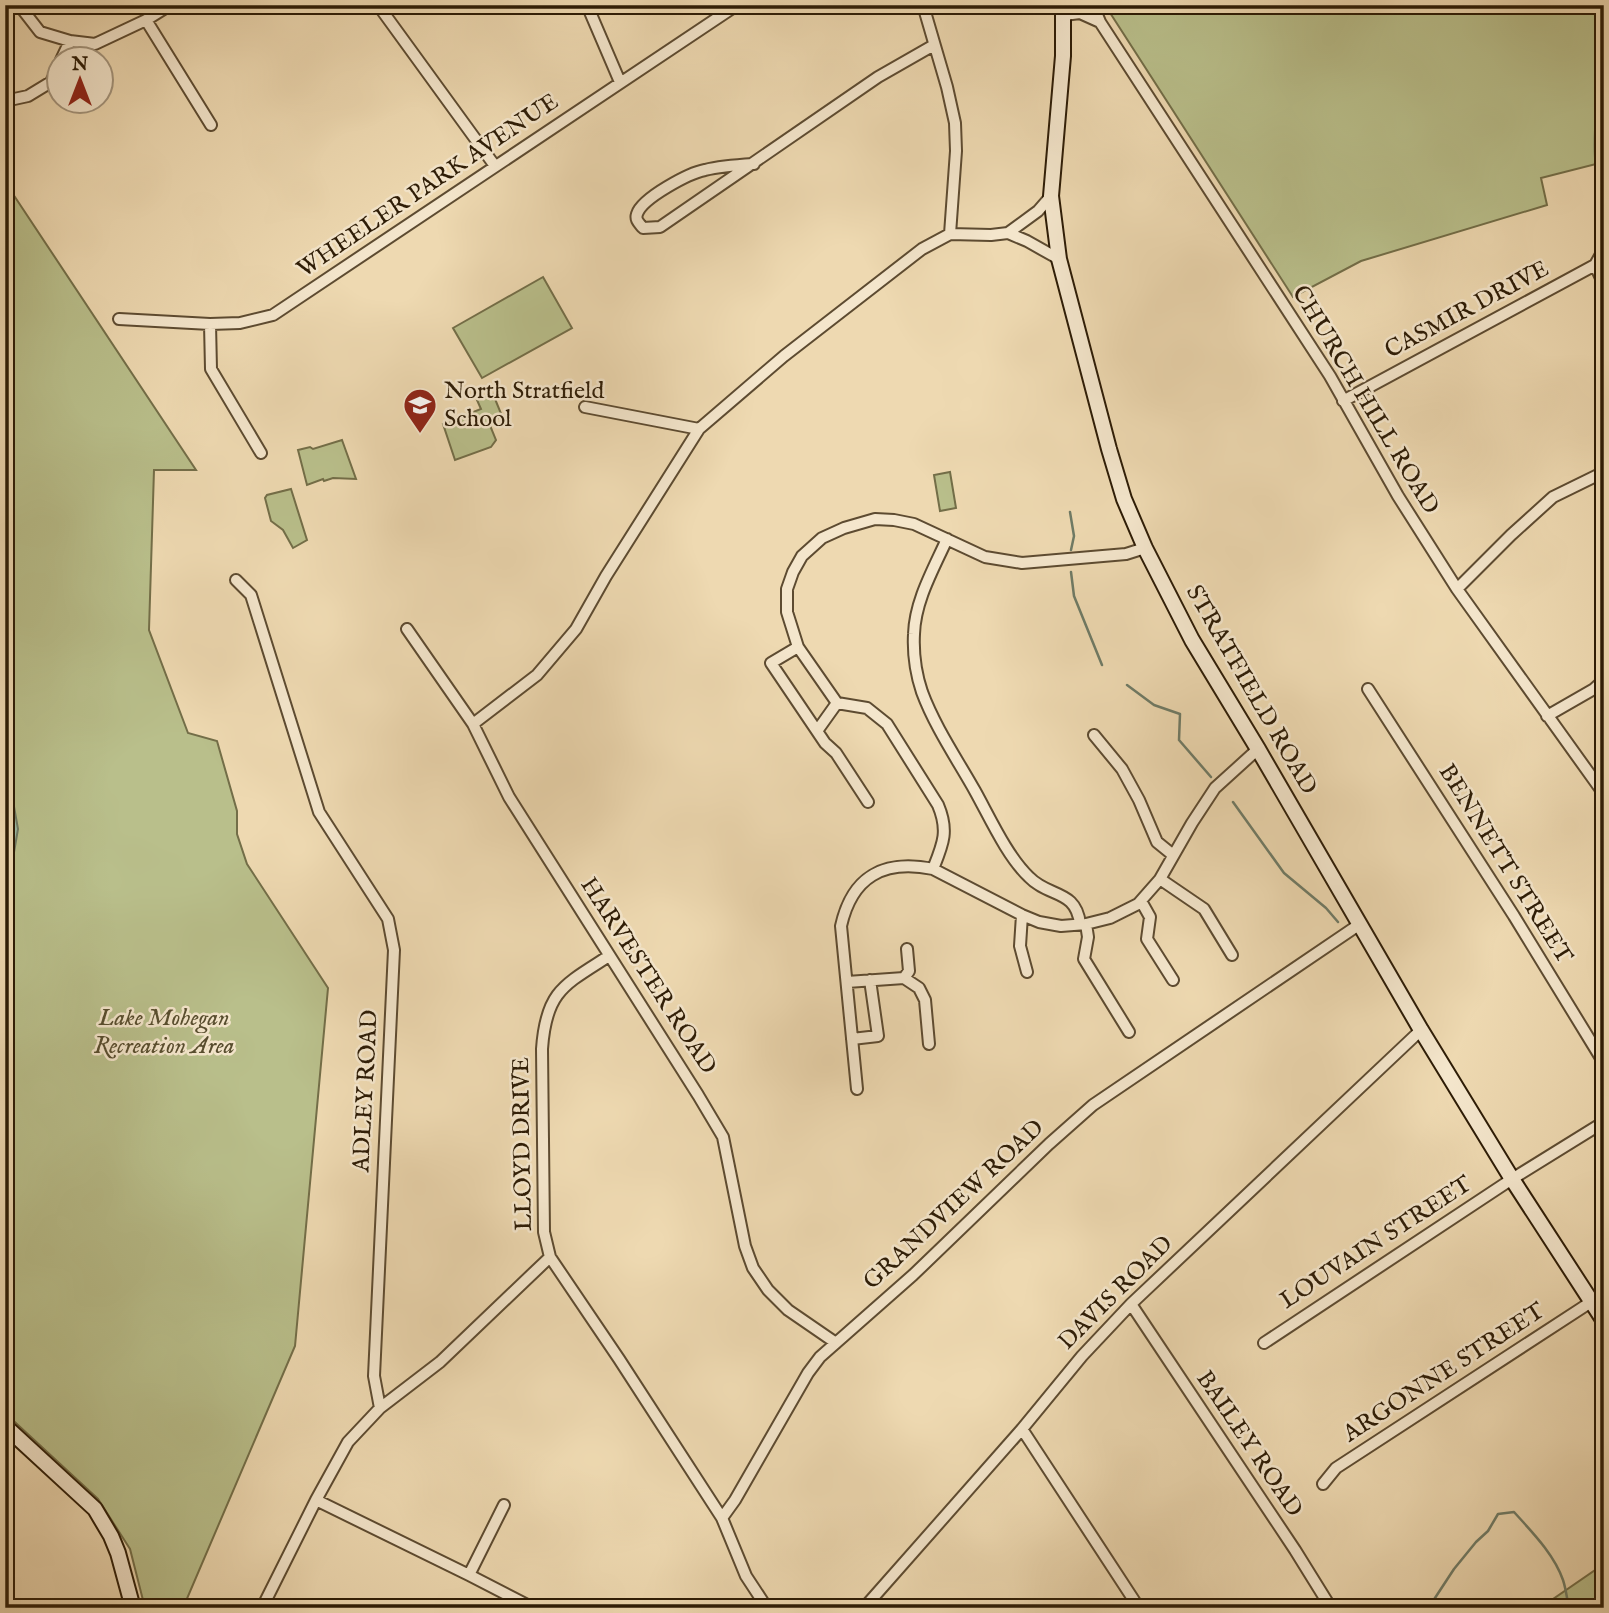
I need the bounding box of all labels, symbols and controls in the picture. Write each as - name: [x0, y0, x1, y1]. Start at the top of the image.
- north arrow: [46, 46, 116, 116]
- text: N: [71, 53, 89, 77]
- street label: WHEELER PARK AVENUE: [291, 87, 565, 285]
- street label: CASMIR DRIVE: [1380, 254, 1554, 366]
- street label: CHURCH HILL ROAD: [1284, 280, 1446, 520]
- place label: North Stratfield School: [444, 376, 604, 435]
- school or university icon: North Stratfield School: [401, 386, 439, 435]
- street label: STRATFIELD ROAD: [1178, 579, 1324, 801]
- street label: BENNETT STREET: [1431, 758, 1579, 970]
- street label: HARVESTER ROAD: [573, 872, 723, 1080]
- park label: Lake Mohegan Recreation Area: [94, 1003, 234, 1062]
- street label: ADLEY ROAD: [346, 1009, 386, 1174]
- street label: LLOYD DRIVE: [506, 1057, 540, 1231]
- street label: GRANDVIEW ROAD: [857, 1113, 1051, 1297]
- street label: LOUVAIN STREET: [1274, 1169, 1478, 1317]
- street label: DAVIS ROAD: [1052, 1229, 1180, 1357]
- street label: ARGONNE STREET: [1336, 1296, 1551, 1450]
- street label: BAILEY ROAD: [1189, 1365, 1309, 1523]

